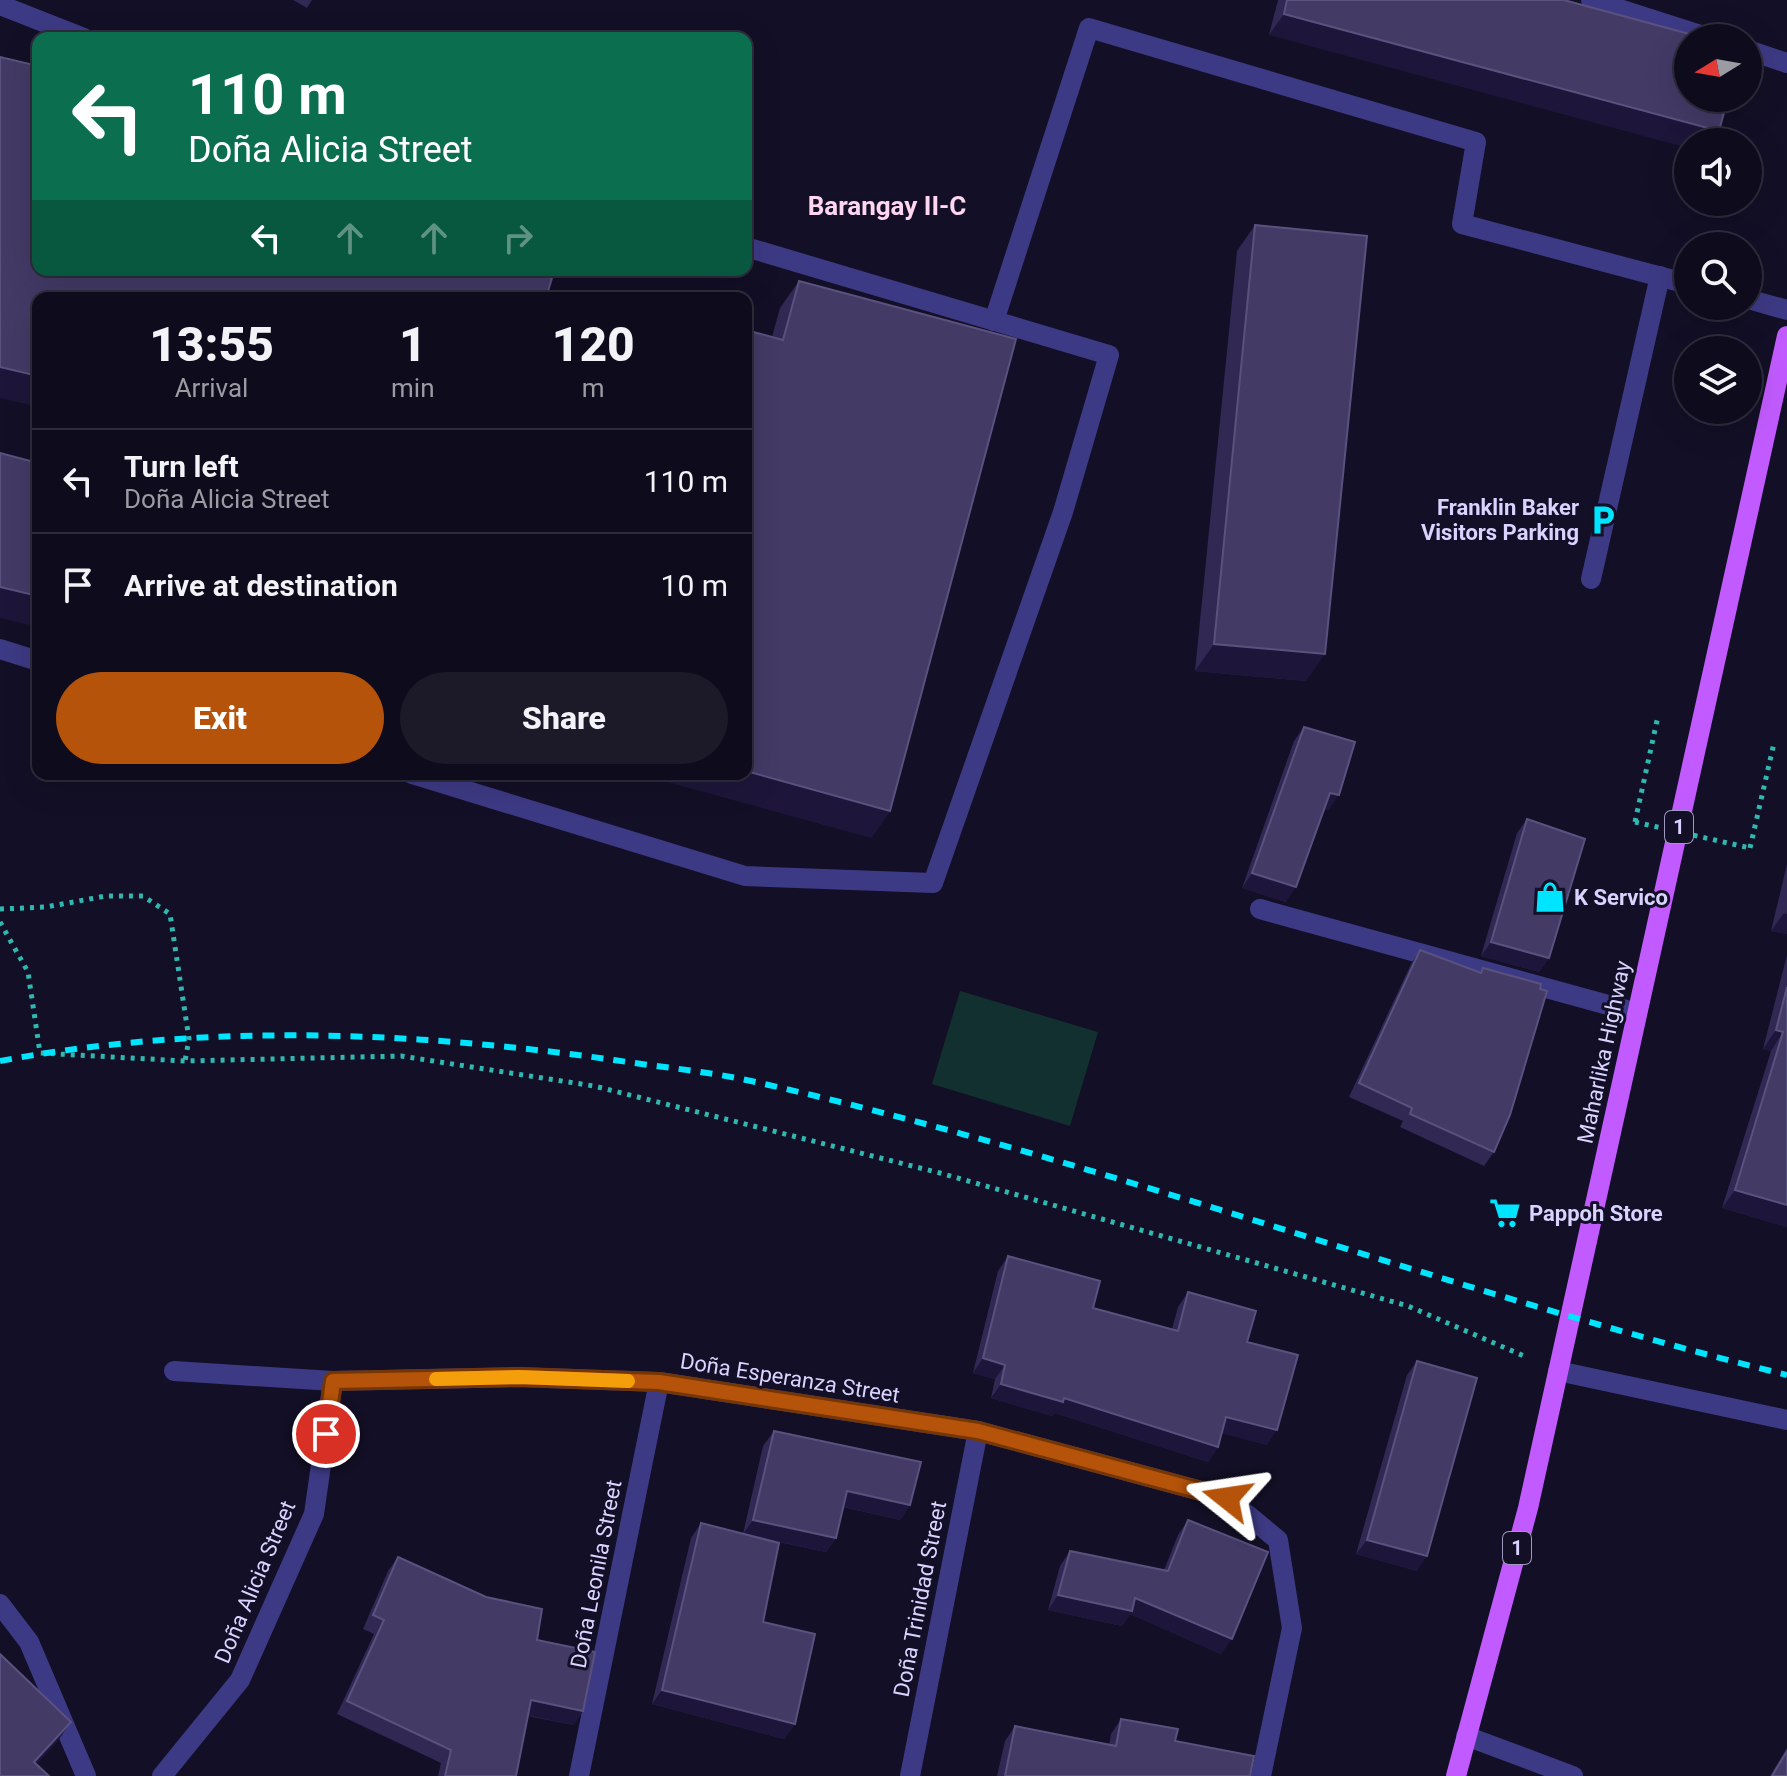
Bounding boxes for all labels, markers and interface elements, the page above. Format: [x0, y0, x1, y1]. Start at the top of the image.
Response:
north arrow [1674, 24, 1762, 112]
map controls [1674, 24, 1762, 424]
text: 110 m [188, 62, 347, 128]
icon: left [56, 64, 160, 168]
button: sound [1674, 128, 1762, 216]
text: Doña Alicia Street [188, 129, 473, 171]
district label: Barangay II-C [808, 191, 966, 221]
icon: left [244, 216, 288, 260]
icon: ahead [328, 216, 372, 260]
icon: ahead [412, 216, 456, 260]
icon: right [496, 216, 540, 260]
button: search [1674, 232, 1762, 320]
text: 13:55 [149, 316, 274, 373]
text: 1 [399, 316, 427, 373]
text: 120 [552, 316, 635, 373]
button: layers [1674, 336, 1762, 424]
text: Arrival [175, 373, 248, 403]
text: min [391, 373, 435, 403]
text: m [582, 373, 605, 403]
text: Turn left [124, 449, 239, 484]
icon: left [56, 459, 100, 503]
text: 110 m [644, 464, 728, 499]
text: Doña Alicia Street [124, 484, 330, 514]
place label: Franklin Baker Visitors Parking [1421, 495, 1579, 545]
parking icon: Franklin Baker Visitors Parking [1586, 503, 1620, 537]
icon: arrive [56, 563, 100, 607]
text: Arrive at destination [124, 568, 398, 603]
text: 10 m [661, 568, 728, 603]
button: Exit [56, 672, 384, 764]
button: Share [400, 672, 728, 764]
road number: 1 [1665, 811, 1693, 843]
shop icon: K Servico [1533, 880, 1567, 914]
place label: K Servico [1574, 885, 1668, 910]
street label: Maharlika Highway [1572, 958, 1636, 1146]
supermarket icon: Pappoh Store [1488, 1196, 1522, 1230]
place label: Pappoh Store [1529, 1201, 1663, 1226]
street label: Doña Esperanza Street [678, 1348, 902, 1408]
pin [292, 1400, 360, 1468]
icon: arrive [304, 1412, 348, 1456]
position arrow [1185, 1456, 1269, 1540]
street label: Doña Leonila Street [566, 1478, 626, 1670]
street label: Doña Alicia Street [210, 1497, 300, 1667]
street label: Doña Trinidad Street [889, 1499, 951, 1699]
road number: 1 [1503, 1532, 1531, 1564]

